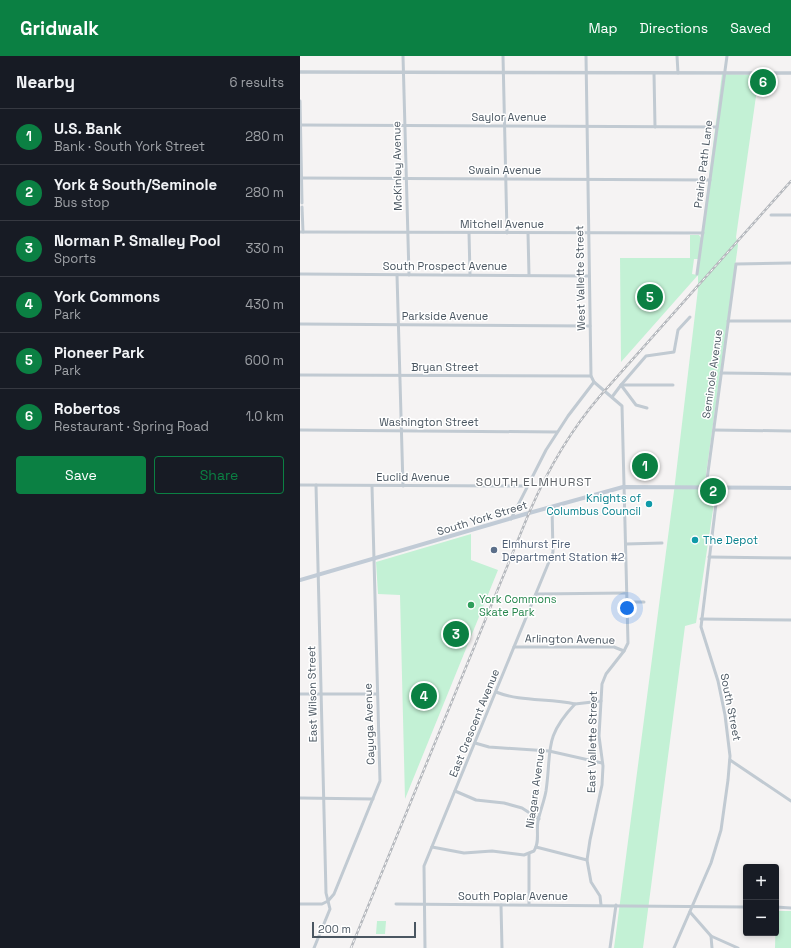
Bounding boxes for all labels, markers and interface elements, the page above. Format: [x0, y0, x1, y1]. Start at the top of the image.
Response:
text: Gridwalk [20, 16, 99, 41]
text: Map [588, 19, 618, 37]
text: Directions [640, 19, 708, 37]
text: Saved [730, 19, 771, 37]
pin: 6 [750, 67, 776, 97]
text: Nearby [16, 71, 75, 93]
text: 6 results [230, 74, 284, 91]
street label: Saylor Avenue [472, 110, 546, 124]
text: U.S. Bank [54, 119, 122, 138]
street label: Prairie Path Lane [691, 119, 715, 209]
street label: McKinley Avenue [389, 121, 405, 211]
text: 1 [26, 128, 32, 145]
text: 280 m [245, 128, 284, 145]
text: Bank · South York Street [54, 138, 205, 155]
street label: Swain Avenue [469, 163, 541, 177]
text: York & South/Seminole [54, 175, 217, 194]
text: 2 [25, 184, 33, 201]
text: 280 m [245, 184, 284, 201]
text: Bus stop [54, 194, 110, 211]
street label: Mitchell Avenue [460, 217, 544, 231]
street label: West Vallette Street [572, 225, 588, 331]
text: Norman P. Smalley Pool [54, 231, 221, 250]
text: 3 [25, 240, 33, 257]
text: 330 m [245, 240, 284, 257]
text: Sports [54, 250, 96, 267]
street label: South Prospect Avenue [383, 259, 507, 273]
pin: 5 [637, 282, 663, 312]
text: York Commons [54, 287, 160, 306]
text: 4 [25, 296, 33, 313]
text: 430 m [245, 296, 284, 313]
text: Park [54, 306, 81, 323]
street label: Parkside Avenue [402, 309, 488, 323]
street label: Seminole Avenue [699, 329, 725, 419]
text: Pioneer Park [54, 343, 145, 362]
text: 5 [25, 352, 33, 369]
text: 600 m [245, 352, 284, 369]
street label: Bryan Street [411, 360, 479, 374]
text: Park [54, 362, 81, 379]
text: Robertos [54, 399, 120, 418]
text: 6 [25, 408, 33, 425]
text: 1.0 km [246, 408, 284, 425]
street label: Washington Street [379, 415, 479, 429]
text: Restaurant · Spring Road [54, 418, 209, 435]
pin: 1 [632, 451, 658, 481]
button: Save [16, 456, 146, 494]
button: Share [154, 456, 284, 494]
street label: Euclid Avenue [376, 470, 450, 484]
district label: SOUTH ELMHURST [476, 474, 592, 490]
pin: 2 [700, 476, 726, 506]
place label: Knights of Columbus Council [547, 491, 641, 518]
street label: South York Street [435, 498, 529, 538]
marker: Knights of Columbus Council [644, 499, 654, 509]
place label: The Depot [703, 533, 758, 547]
marker: The Depot [690, 535, 700, 545]
place label: Elmhurst Fire Department Station #2 [502, 537, 625, 564]
marker: Elmhurst Fire Department Station #2 [489, 545, 499, 555]
place label: York Commons Skate Park [479, 592, 557, 619]
your location [617, 598, 637, 618]
marker: York Commons Skate Park [466, 600, 476, 610]
pin: 3 [443, 619, 469, 649]
street label: Arlington Avenue [525, 631, 615, 647]
street label: East Wilson Street [304, 646, 320, 742]
street label: East Crescent Avenue [446, 667, 502, 779]
street label: South Street [718, 672, 744, 742]
pin: 4 [411, 681, 437, 711]
street label: Cayuga Avenue [361, 683, 377, 765]
street label: East Vallette Street [584, 691, 600, 793]
street label: Niagara Avenue [522, 747, 548, 829]
map controls [743, 864, 779, 936]
button: + [743, 864, 779, 900]
street label: South Poplar Avenue [458, 889, 568, 903]
button: − [743, 900, 779, 936]
scale bar [312, 920, 416, 939]
text: 200 m [318, 922, 351, 936]

